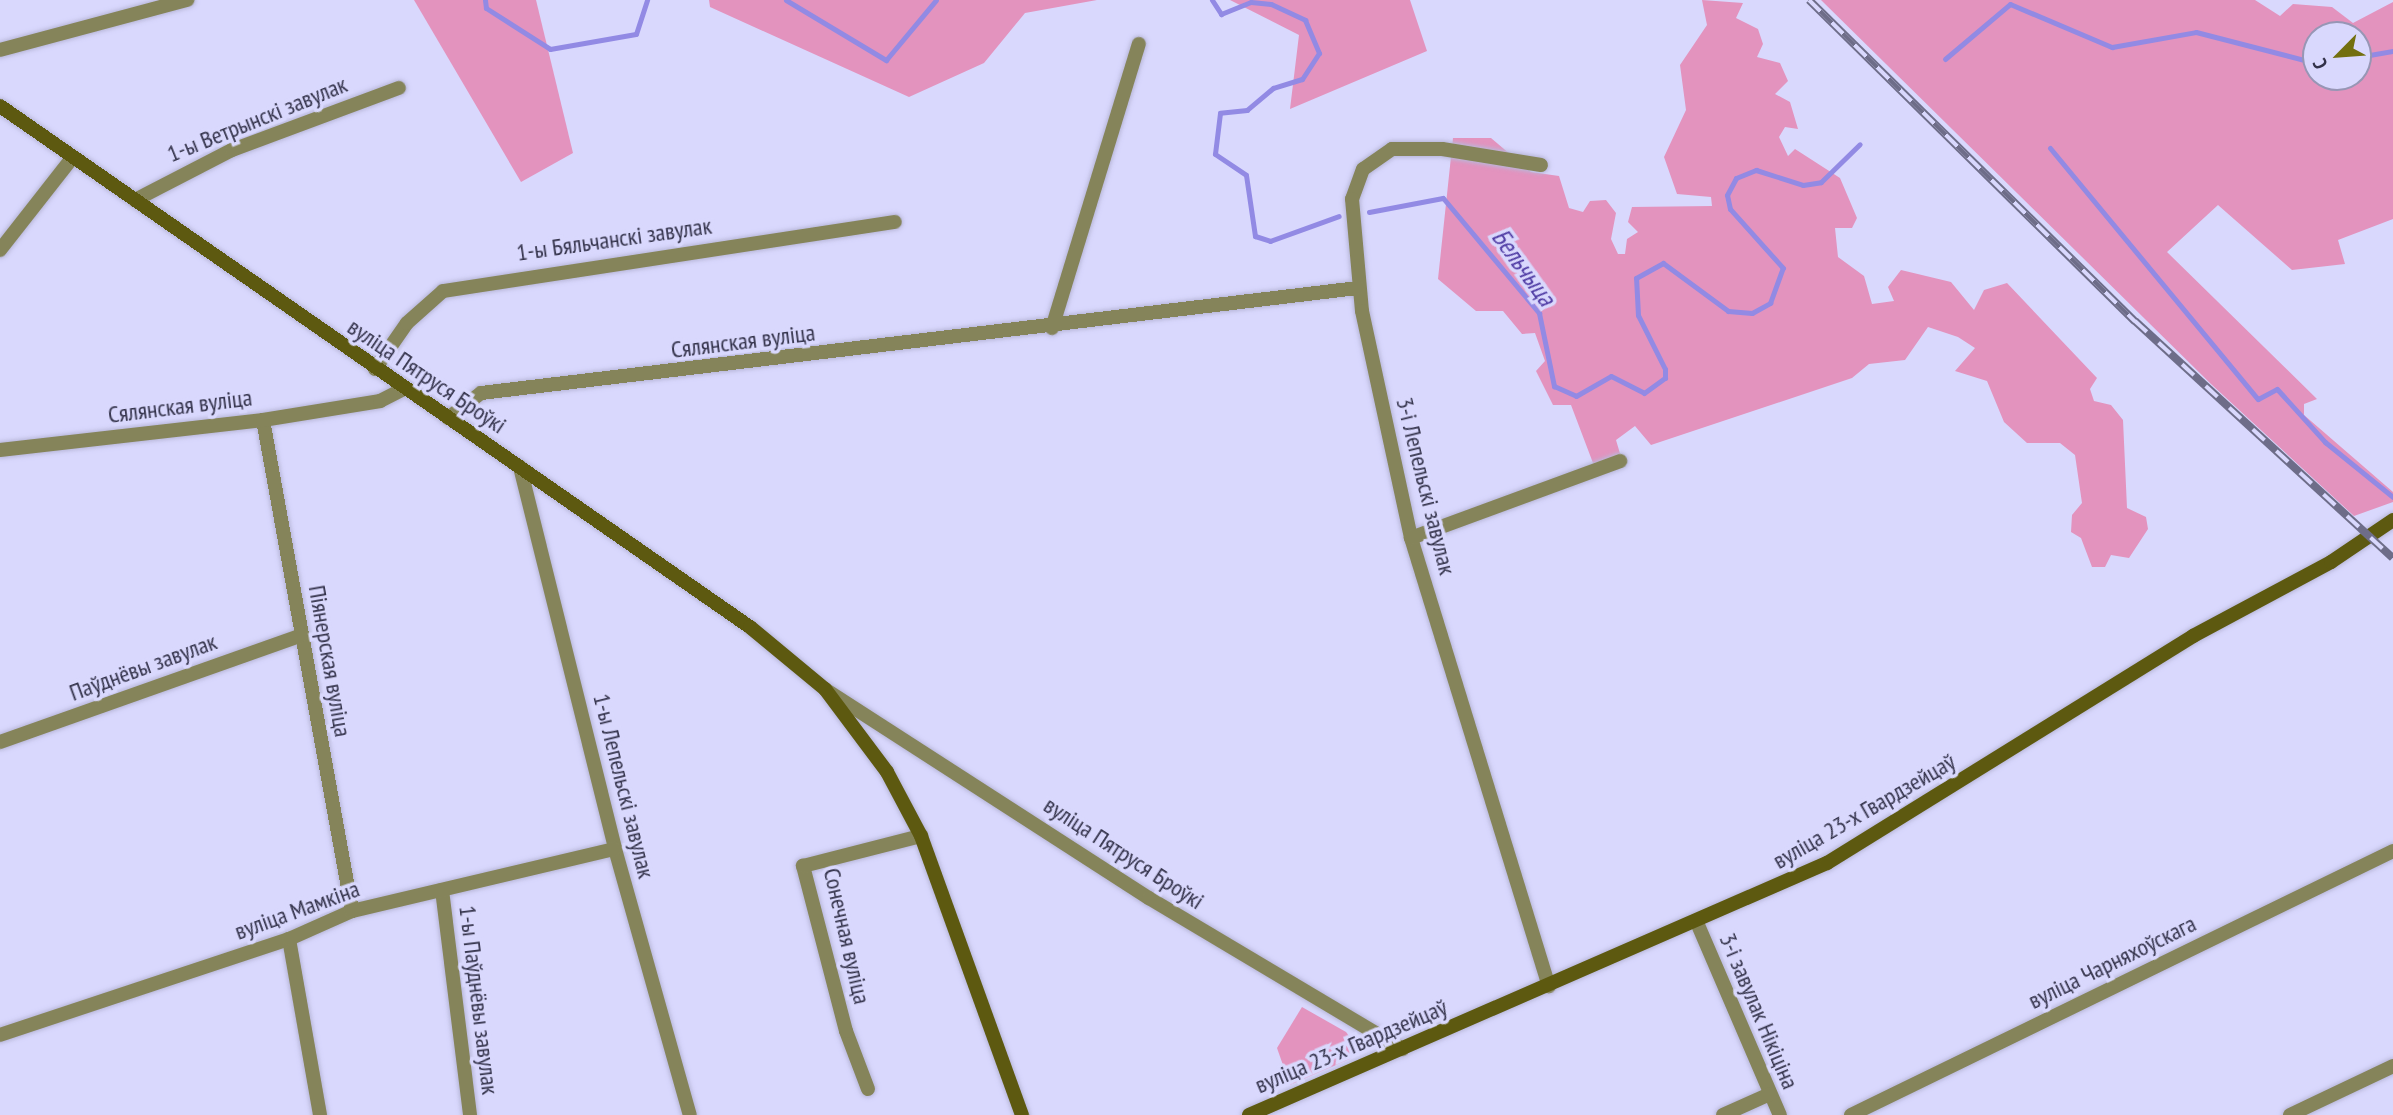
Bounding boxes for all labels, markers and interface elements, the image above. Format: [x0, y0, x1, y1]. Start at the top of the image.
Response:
north arrow [2302, 21, 2372, 91]
text: С [2307, 55, 2332, 73]
street label: 1-ы Ветрынскі завулак [163, 70, 351, 168]
street label: 1-ы Бяльчанскі завулак [515, 211, 713, 267]
water label: Бельчыца [1486, 222, 1562, 312]
street label: вуліца Пятруся Броўкі [342, 312, 512, 440]
street label: Сялянская вуліца [669, 318, 817, 364]
street label: Сялянская вуліца [106, 383, 254, 429]
street label: 3-і Лепельскі завулак [1390, 394, 1462, 578]
street label: Піянерская вуліца [303, 583, 357, 739]
street label: Паўднёвы завулак [65, 627, 221, 707]
street label: 1-ы Лепельскі завулак [587, 691, 661, 881]
street label: вуліца 23-х Гвардзейцаў [1767, 747, 1961, 875]
street label: вуліца Пятруся Броўкі [1039, 791, 1209, 915]
street label: Сонечная вуліца [817, 865, 877, 1007]
street label: вуліца Мамкіна [231, 874, 363, 946]
street label: 1-ы Паўднёвы завулак [453, 904, 505, 1096]
street label: вуліца Чарняхоўскага [2024, 909, 2200, 1015]
street label: 3-і завулак Нікіціна [1713, 929, 1805, 1093]
street label: вуліца 23-х Гвардзейцаў [1250, 992, 1452, 1100]

